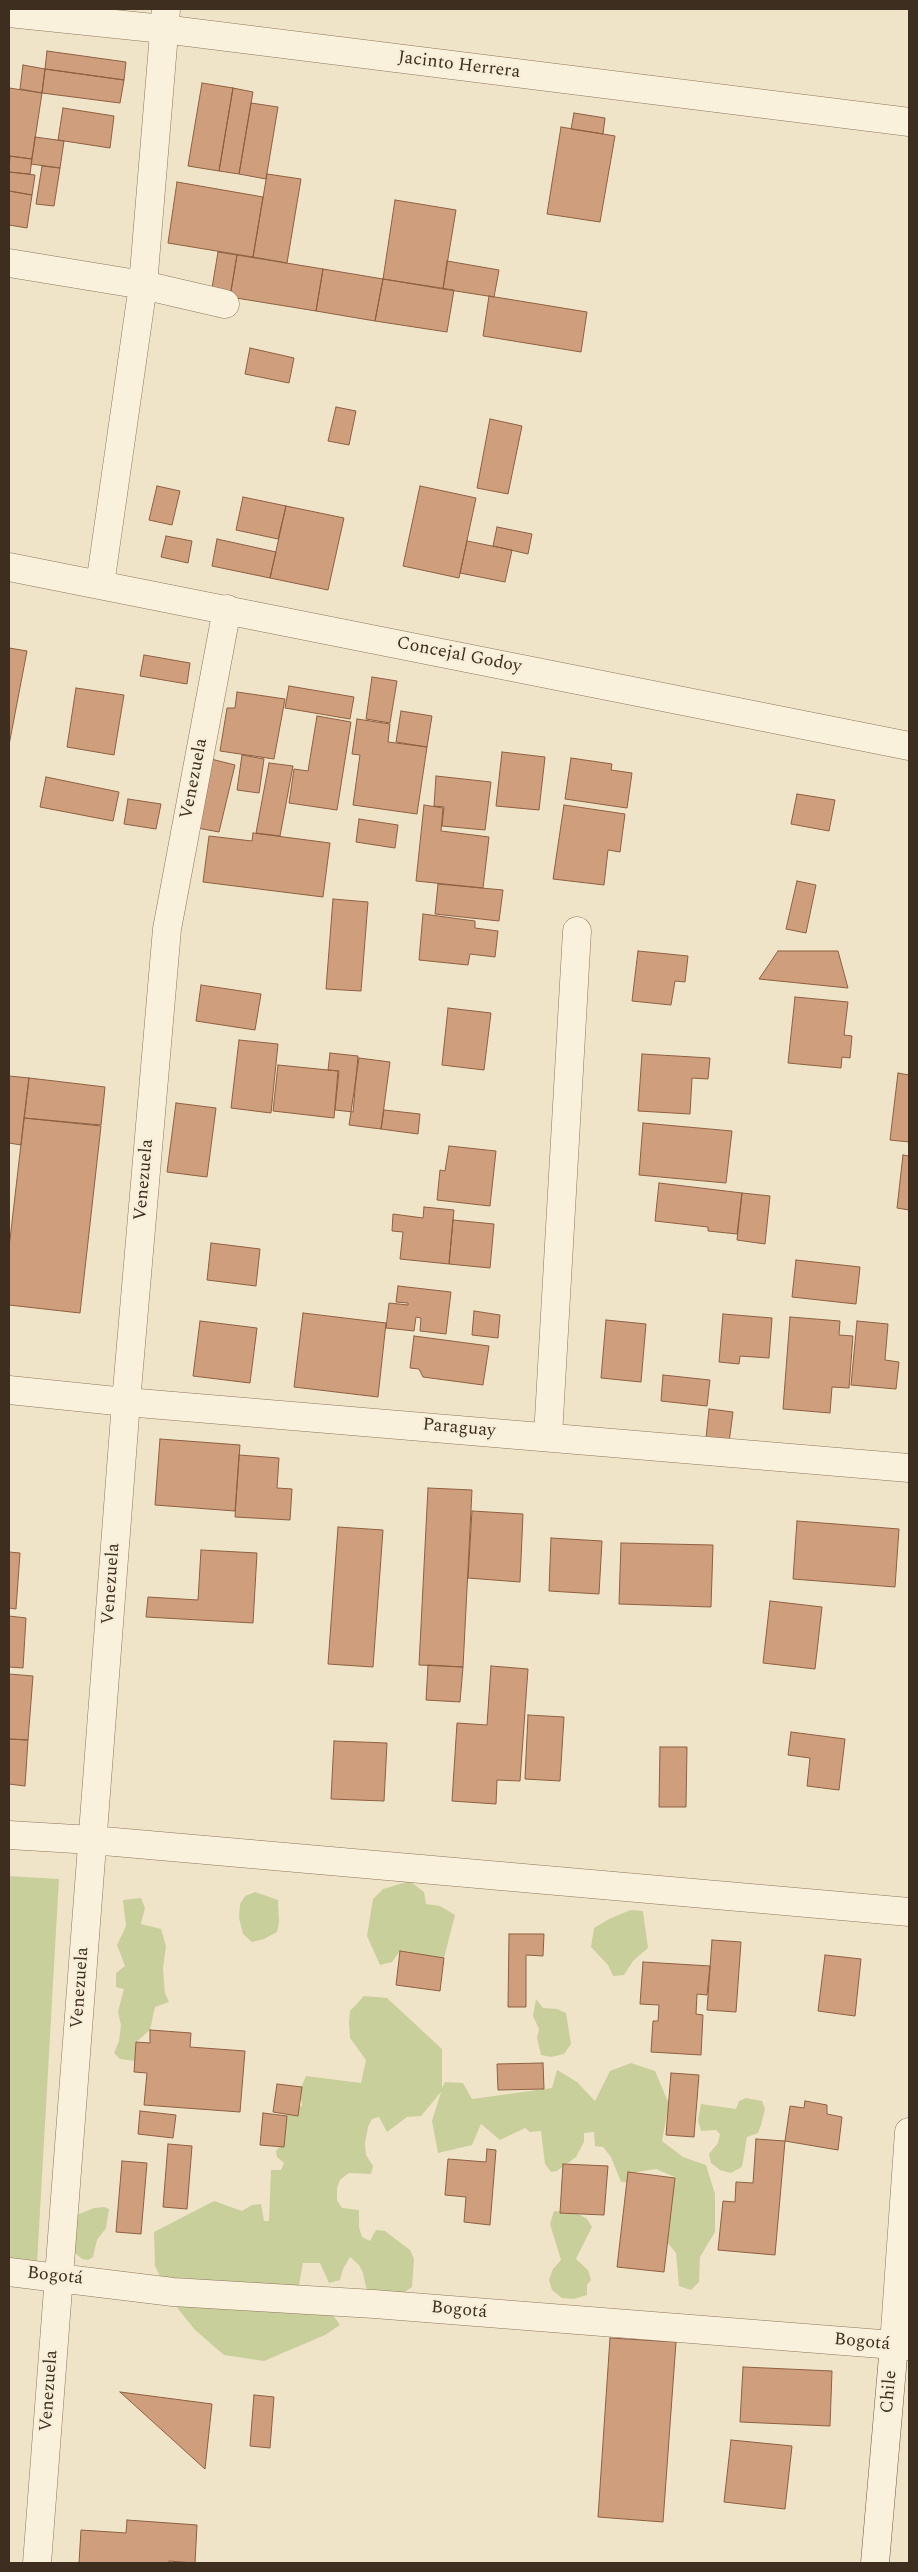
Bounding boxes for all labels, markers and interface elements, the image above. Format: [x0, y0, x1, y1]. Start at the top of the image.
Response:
street label: Jacinto Herrera [397, 48, 521, 84]
street label: Concejal Godoy [395, 633, 523, 679]
street label: Venezuela [177, 737, 213, 821]
street label: Venezuela [131, 1138, 159, 1222]
street label: Paraguay [422, 1415, 496, 1443]
street label: Venezuela [98, 1542, 126, 1626]
street label: Venezuela [67, 1946, 95, 2030]
street label: Bogotá [26, 2263, 84, 2291]
street label: Bogotá [430, 2298, 488, 2324]
street label: Bogotá [833, 2330, 891, 2356]
street label: Venezuela [36, 2349, 64, 2433]
street label: Chile [877, 2370, 903, 2414]

